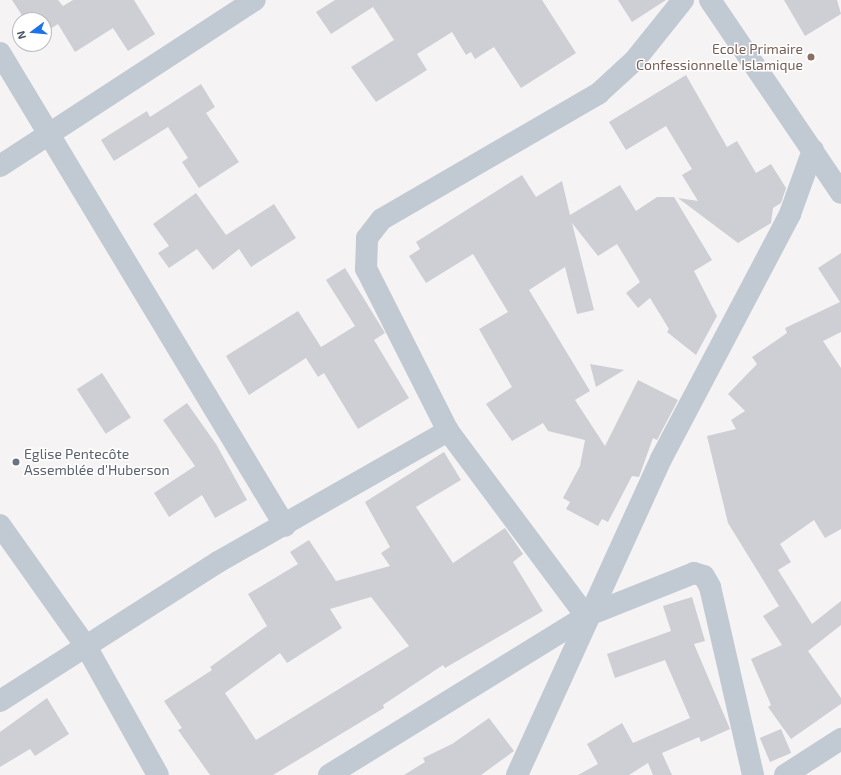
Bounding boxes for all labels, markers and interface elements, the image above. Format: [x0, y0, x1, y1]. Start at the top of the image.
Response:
north arrow [12, 12, 52, 52]
text: N [14, 30, 28, 41]
place label: Ecole Primaire Confessionnelle Islamique [636, 41, 803, 74]
marker: Ecole Primaire Confessionnelle Islamique [806, 52, 816, 62]
place label: Eglise Pentecôte Assemblée d'Huberson [24, 446, 170, 478]
marker: Eglise Pentecôte Assemblée d'Huberson [11, 457, 21, 467]

